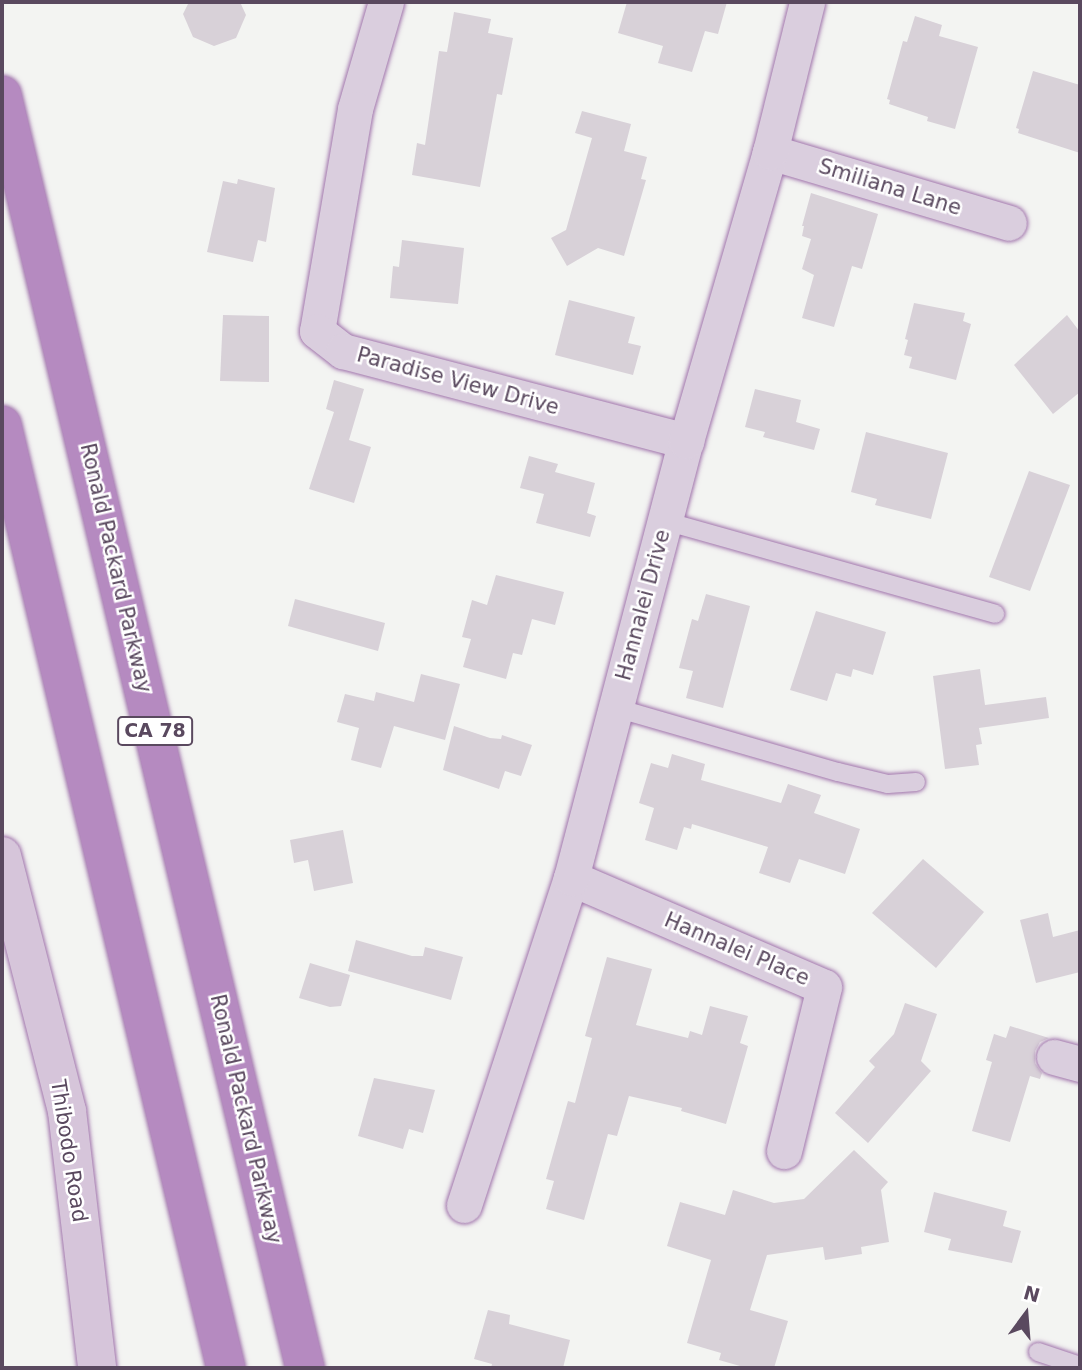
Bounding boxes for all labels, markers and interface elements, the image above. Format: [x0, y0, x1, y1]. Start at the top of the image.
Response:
street label: Smiliana Lane [816, 153, 964, 221]
street label: Paradise View Drive [354, 342, 562, 420]
street label: Ronald Packard Parkway [75, 441, 157, 695]
street label: Hannalei Drive [611, 527, 675, 683]
road number: CA 78 [116, 716, 194, 746]
street label: Hannalei Place [661, 907, 813, 991]
street label: Ronald Packard Parkway [205, 992, 287, 1246]
street label: Thibodo Road [45, 1078, 93, 1224]
north arrow [991, 1279, 1061, 1349]
text: N [1021, 1281, 1042, 1307]

